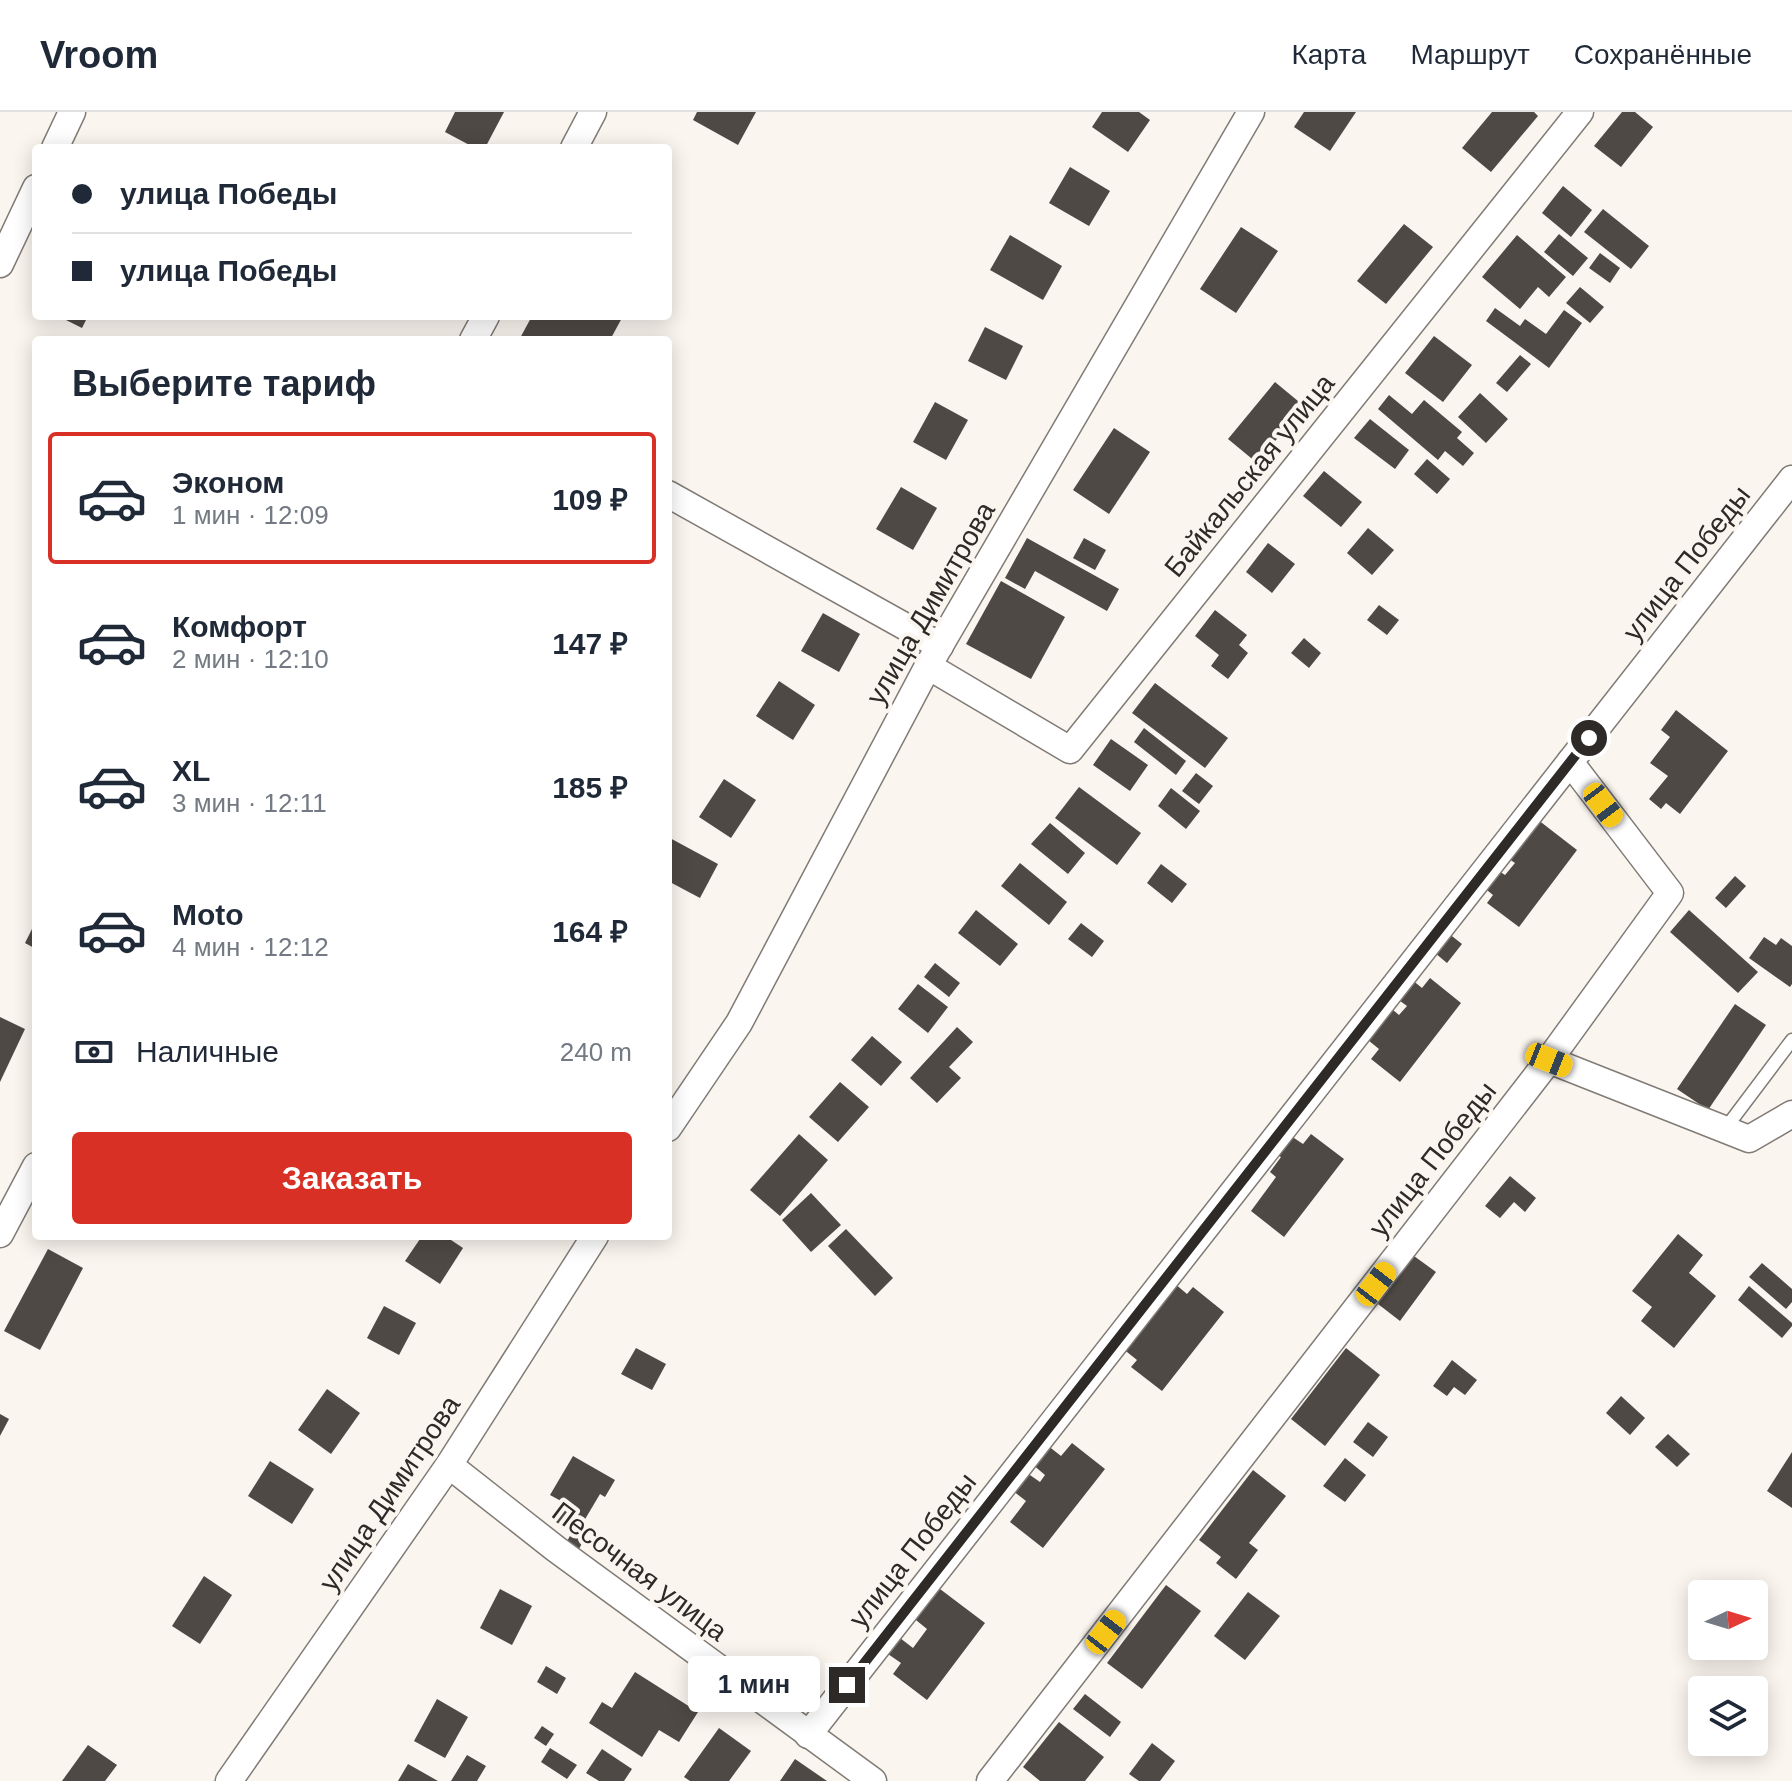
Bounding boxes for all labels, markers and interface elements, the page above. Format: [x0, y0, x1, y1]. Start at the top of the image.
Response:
text: Vroom [40, 34, 158, 76]
text: Карта [1291, 39, 1366, 70]
text: Маршрут [1410, 39, 1530, 70]
text: Сохранённые [1574, 39, 1752, 70]
text: улица Победы [120, 177, 337, 210]
text: улица Победы [120, 254, 337, 287]
text: Выберите тариф [72, 363, 376, 404]
street label: Байкальская улица [1158, 368, 1341, 583]
icon: car [76, 462, 148, 534]
text: Эконом [172, 466, 285, 499]
street label: улица Победы [1616, 480, 1756, 647]
text: 109 ₽ [552, 483, 628, 516]
street label: улица Димитрова [860, 496, 1001, 710]
text: 1 мин · 12:09 [172, 500, 329, 530]
icon: car [76, 606, 148, 678]
text: Комфорт [172, 610, 307, 643]
text: 147 ₽ [552, 627, 628, 660]
text: 2 мин · 12:10 [172, 644, 329, 674]
route start [1571, 720, 1607, 756]
icon: car [76, 750, 148, 822]
text: XL [172, 754, 210, 787]
text: 185 ₽ [552, 771, 628, 804]
car [1579, 779, 1627, 831]
text: 3 мин · 12:11 [172, 788, 327, 818]
icon: car [76, 894, 148, 966]
text: Moto [172, 898, 244, 931]
text: 164 ₽ [552, 915, 628, 948]
text: 4 мин · 12:12 [172, 932, 329, 962]
icon: cash [72, 1030, 116, 1074]
text: Наличные [136, 1035, 279, 1068]
text: 240 m [560, 1037, 632, 1067]
car [1522, 1040, 1576, 1080]
street label: улица Победы [1362, 1076, 1502, 1243]
button: Заказать [72, 1132, 632, 1224]
car [1352, 1258, 1400, 1310]
street label: улица Димитрова [313, 1390, 466, 1597]
street label: улица Победы [842, 1467, 982, 1634]
street label: Песочная улица [546, 1496, 733, 1647]
north arrow [1688, 1580, 1768, 1660]
map controls [1688, 1580, 1768, 1756]
car [1082, 1606, 1130, 1658]
callout: 1 мин [687, 1657, 819, 1713]
route end [829, 1667, 865, 1703]
text: 1 мин [718, 1669, 790, 1699]
button: layers [1688, 1676, 1768, 1756]

